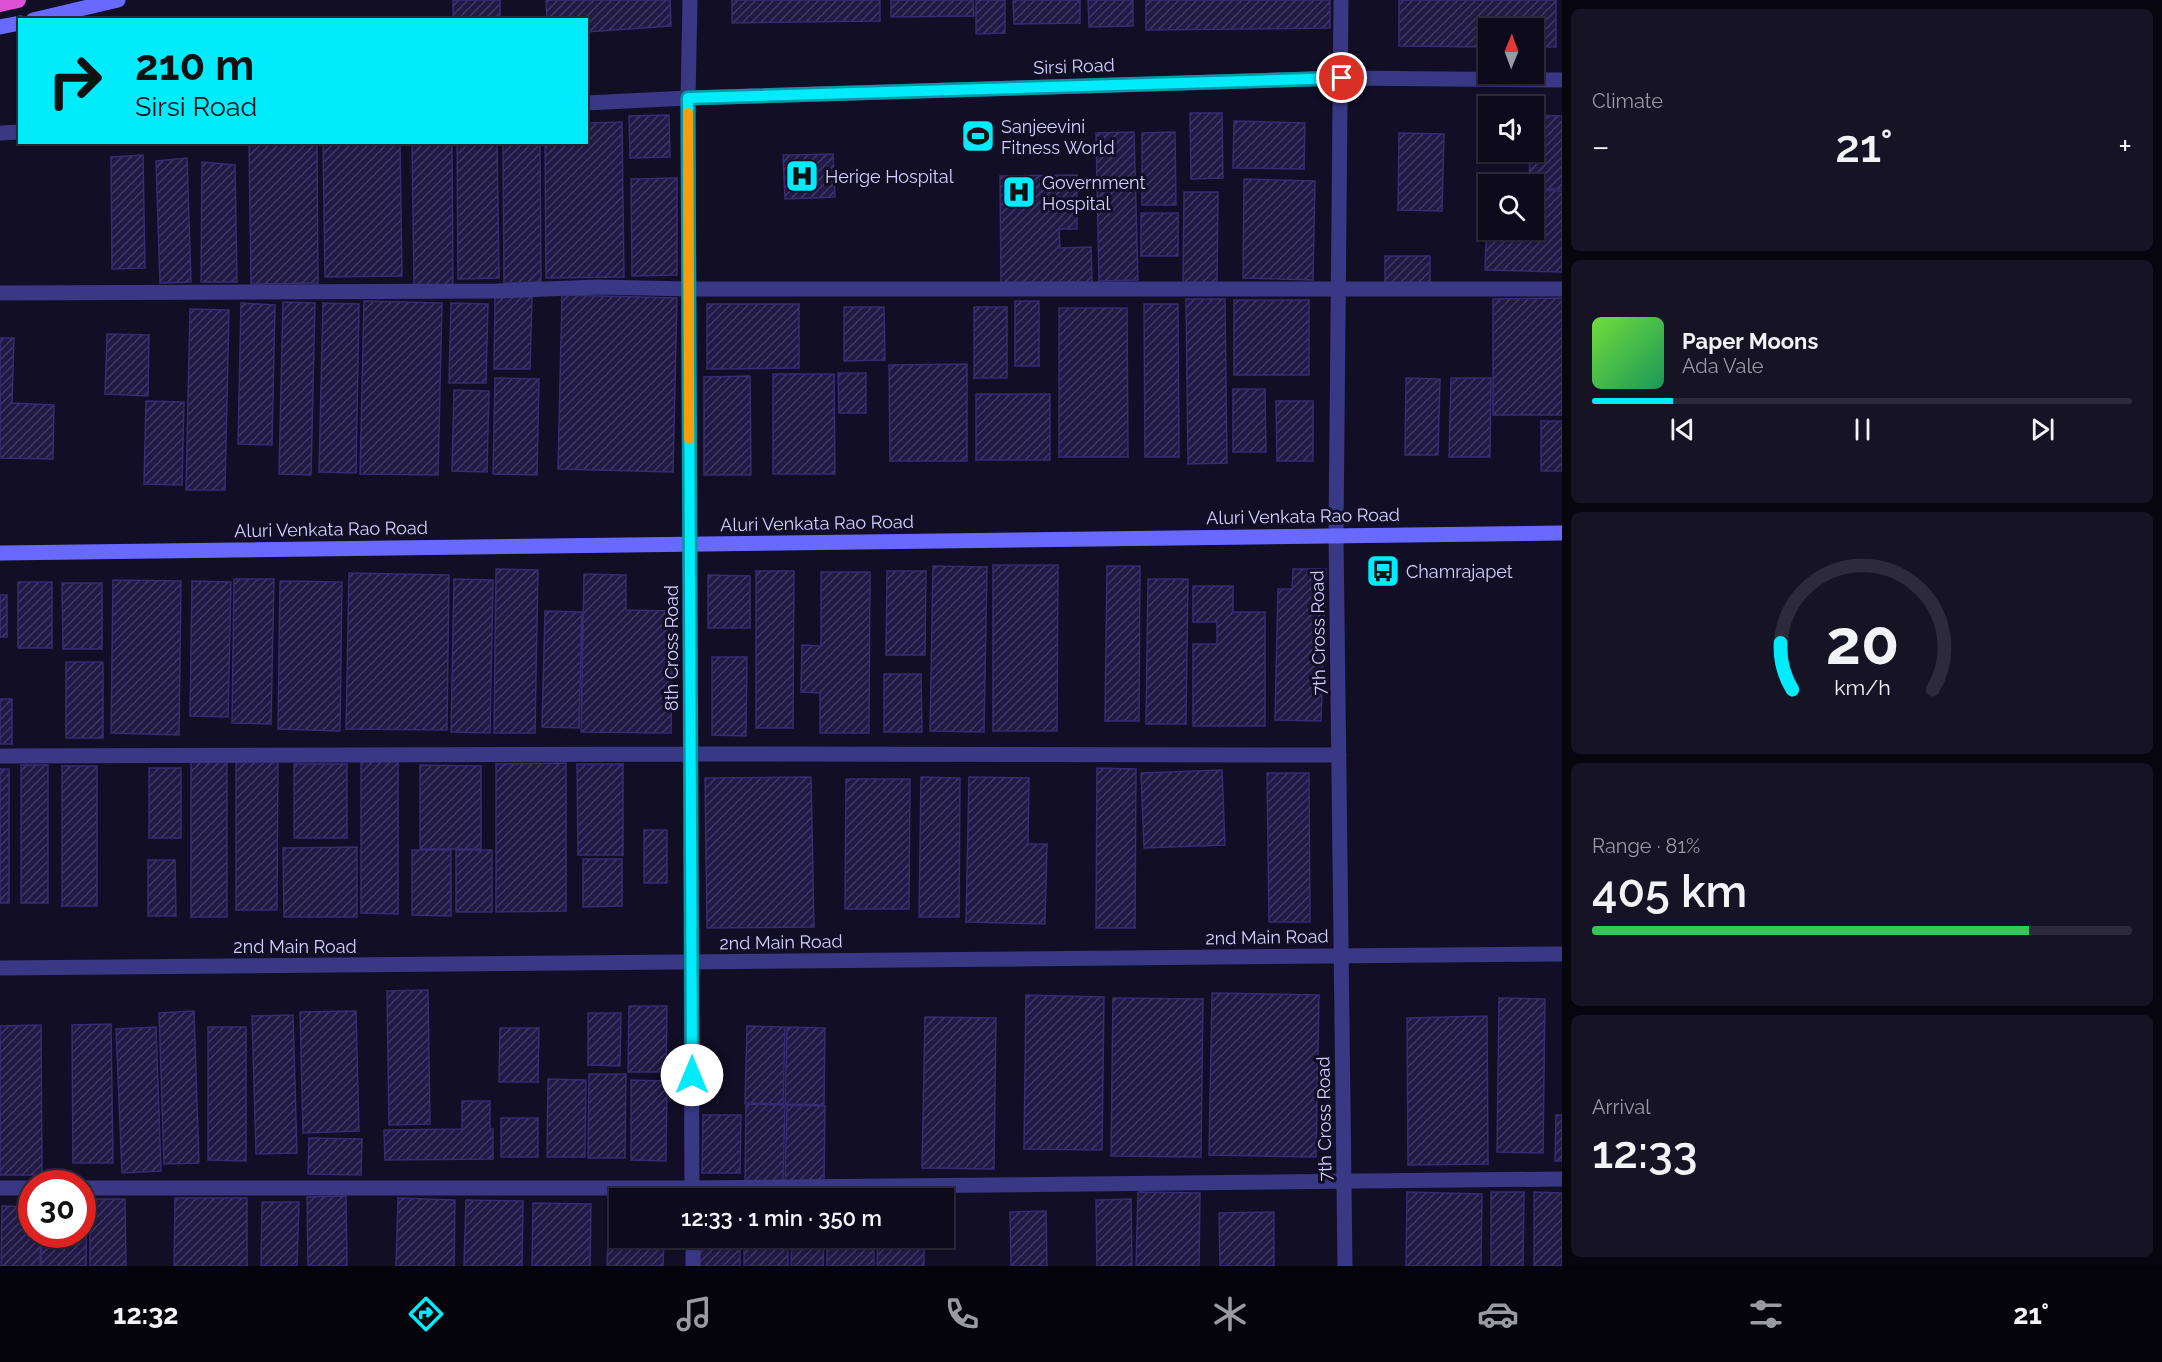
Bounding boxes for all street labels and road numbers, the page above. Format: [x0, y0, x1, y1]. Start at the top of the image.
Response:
street label: Sirsi Road [1033, 54, 1115, 78]
street label: Aluri Venkata Rao Road [1206, 504, 1400, 528]
street label: Aluri Venkata Rao Road [720, 511, 914, 535]
street label: Aluri Venkata Rao Road [234, 517, 428, 541]
street label: 7th Cross Road [1306, 570, 1330, 696]
street label: 8th Cross Road [661, 585, 682, 711]
street label: 2nd Main Road [1205, 925, 1329, 949]
street label: 2nd Main Road [719, 930, 843, 954]
street label: 2nd Main Road [233, 936, 357, 957]
street label: 7th Cross Road [1312, 1056, 1336, 1182]

